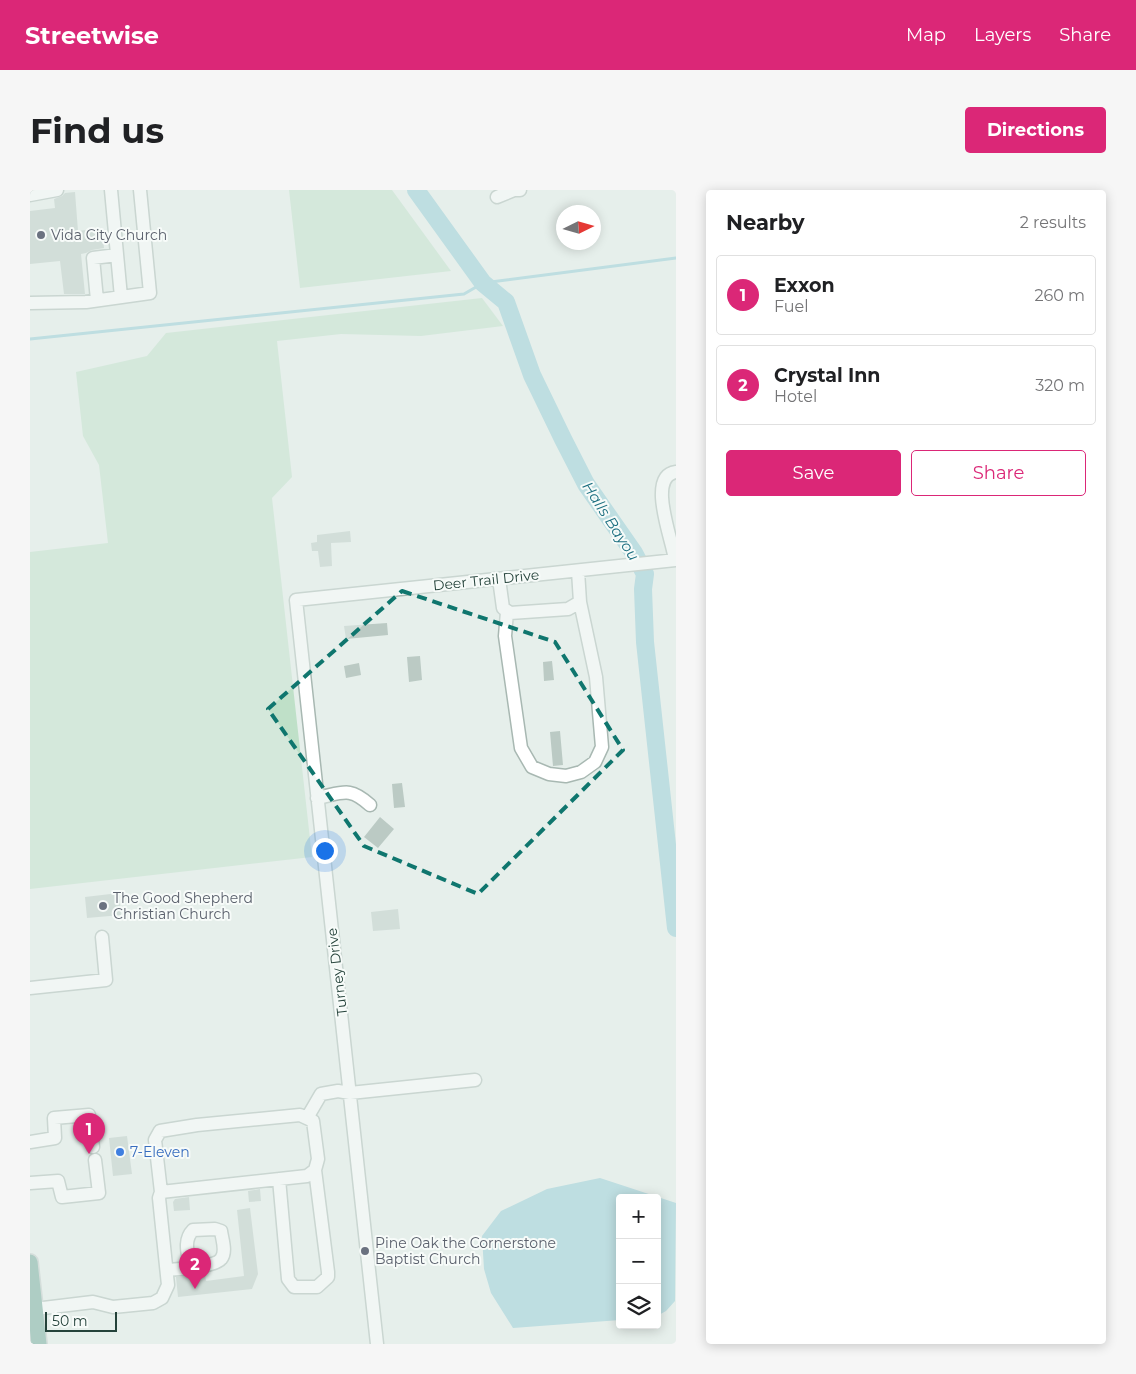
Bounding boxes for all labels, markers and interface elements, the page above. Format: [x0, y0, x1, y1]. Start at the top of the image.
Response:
text: Streetwise [25, 21, 159, 50]
text: Map [906, 24, 946, 46]
text: Layers [974, 24, 1031, 46]
text: Share [1059, 24, 1111, 46]
button: Directions [965, 107, 1106, 153]
text: Find us [30, 109, 164, 152]
north arrow [556, 205, 601, 250]
text: Nearby [726, 210, 805, 235]
text: 2 results [1020, 213, 1086, 232]
place label: Vida City Church [51, 226, 167, 244]
marker: Vida City Church [35, 229, 47, 241]
text: Exxon [774, 274, 835, 297]
text: 1 [740, 286, 746, 305]
text: 260 m [1034, 286, 1085, 305]
text: Fuel [774, 297, 809, 316]
text: Crystal Inn [774, 364, 880, 387]
text: 2 [738, 376, 748, 395]
text: 320 m [1035, 376, 1085, 395]
text: Hotel [774, 387, 817, 406]
button: Save [726, 450, 901, 496]
button: Share [911, 450, 1086, 496]
water label: Halls Bayou [578, 478, 644, 564]
street label: Deer Trail Drive [432, 565, 540, 595]
your location [312, 838, 338, 864]
place label: The Good Shepherd Christian Church [113, 889, 253, 923]
marker: The Good Shepherd Christian Church [97, 900, 109, 912]
street label: Turney Drive [323, 927, 351, 1017]
pin: 1 [73, 1113, 105, 1154]
place label: 7-Eleven [130, 1143, 190, 1161]
marker: 7-Eleven [114, 1146, 126, 1158]
map controls [616, 1194, 661, 1329]
button: + [616, 1194, 661, 1239]
place label: Pine Oak the Cornerstone Baptist Church [375, 1234, 556, 1268]
button: − [616, 1239, 661, 1284]
marker: Pine Oak the Cornerstone Baptist Church [359, 1245, 371, 1257]
pin: 2 [179, 1248, 211, 1289]
button: layers [616, 1284, 661, 1329]
scale bar [45, 1309, 118, 1332]
text: 50 m [52, 1312, 88, 1330]

